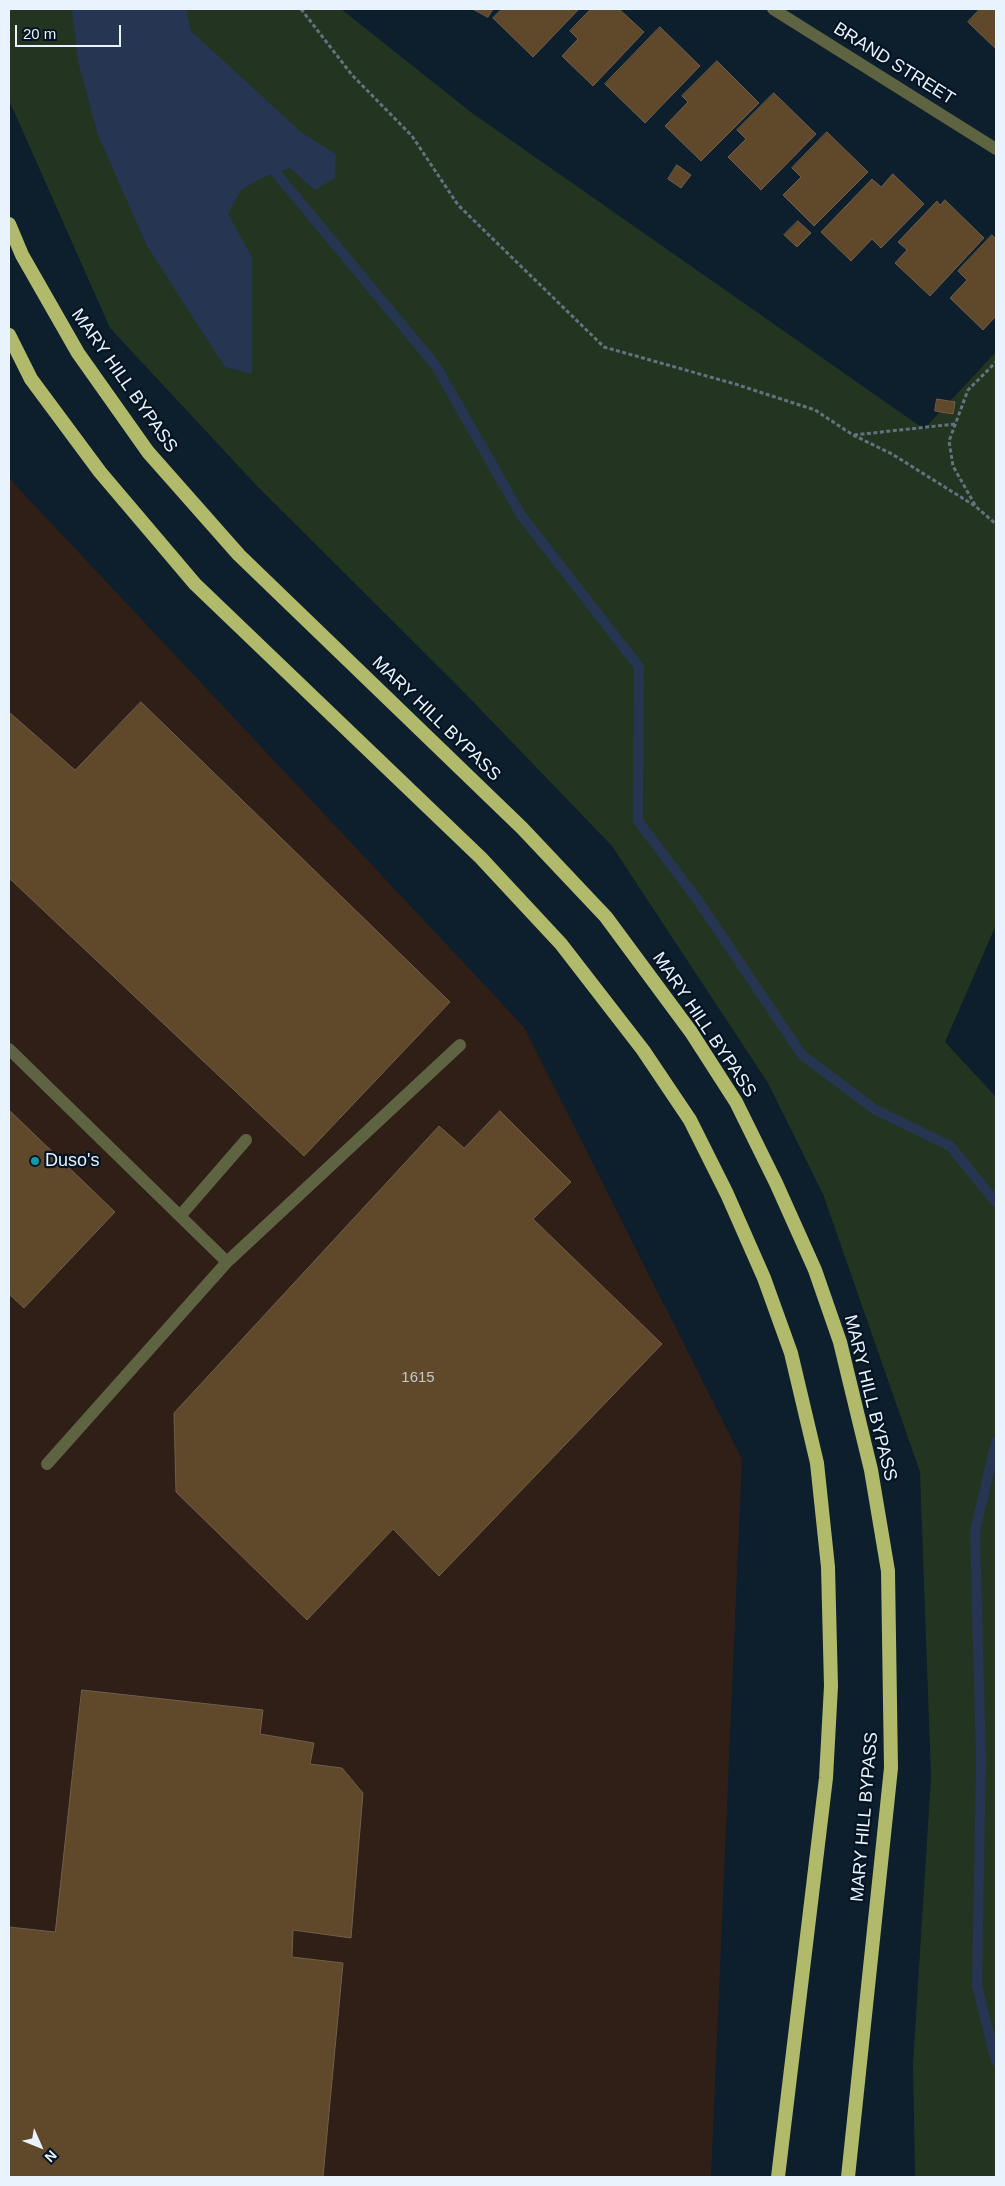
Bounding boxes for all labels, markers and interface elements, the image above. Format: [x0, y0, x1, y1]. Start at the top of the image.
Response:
scale bar [18, 15, 124, 47]
street label: BRAND STREET [829, 18, 959, 110]
text: 20 m [23, 25, 56, 42]
street label: MARY HILL BYPASS [66, 305, 182, 457]
street label: MARY HILL BYPASS [367, 652, 505, 786]
street label: MARY HILL BYPASS [647, 948, 761, 1102]
place label: Duso's [45, 1150, 99, 1172]
marker: Duso's [29, 1155, 41, 1167]
street label: MARY HILL BYPASS [839, 1313, 901, 1483]
house number: 1615 [401, 1369, 435, 1387]
street label: MARY HILL BYPASS [847, 1731, 883, 1903]
north arrow [15, 2121, 65, 2171]
text: N [42, 2147, 60, 2166]

